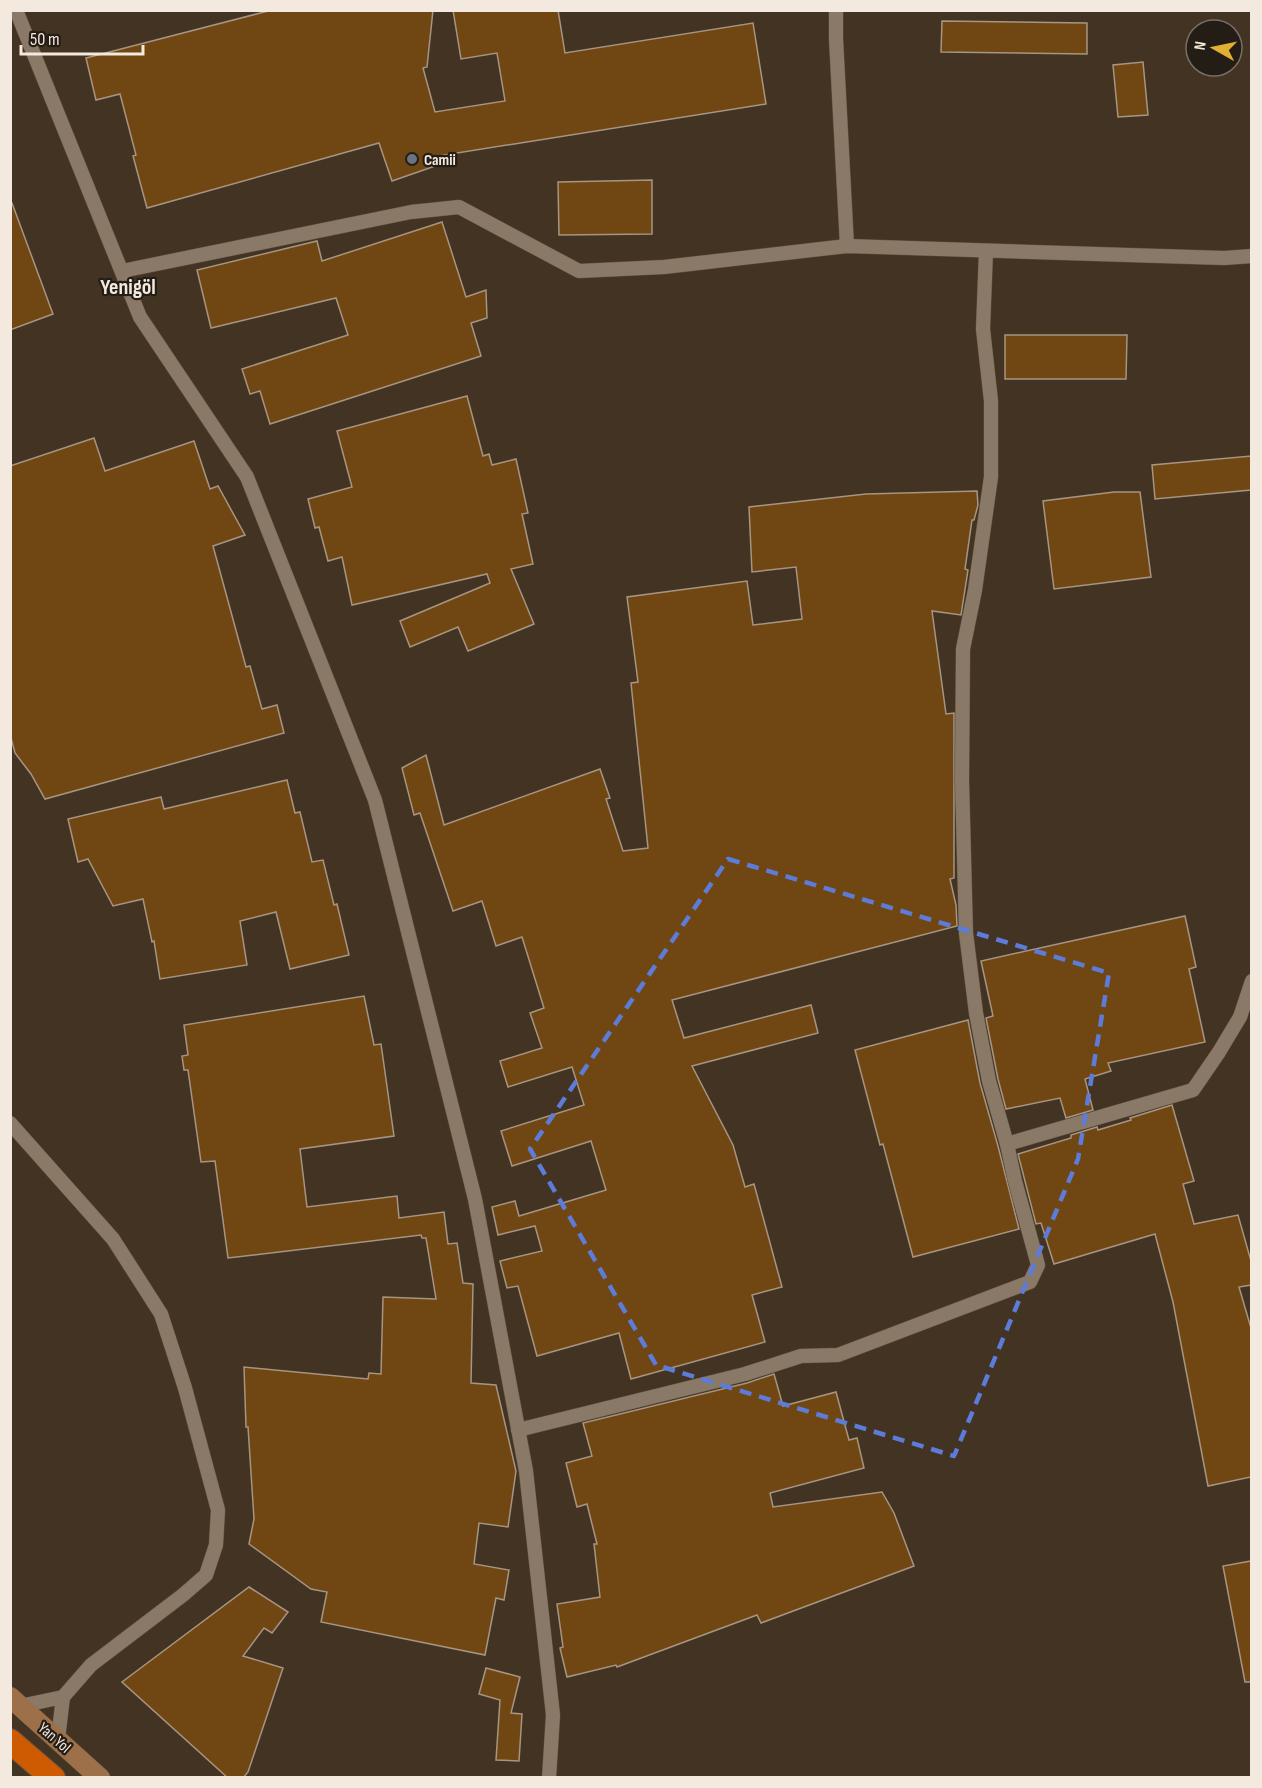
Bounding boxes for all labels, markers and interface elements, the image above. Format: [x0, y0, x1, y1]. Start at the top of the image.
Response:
scale bar [21, 18, 142, 56]
north arrow [1184, 18, 1244, 78]
text: 50 m [30, 29, 60, 50]
text: N [1191, 40, 1211, 52]
place label: Camii [424, 151, 456, 170]
marker: Camii [405, 152, 419, 166]
district label: Yenigöl [100, 274, 156, 301]
street label: Yan Yol [34, 1719, 74, 1757]

